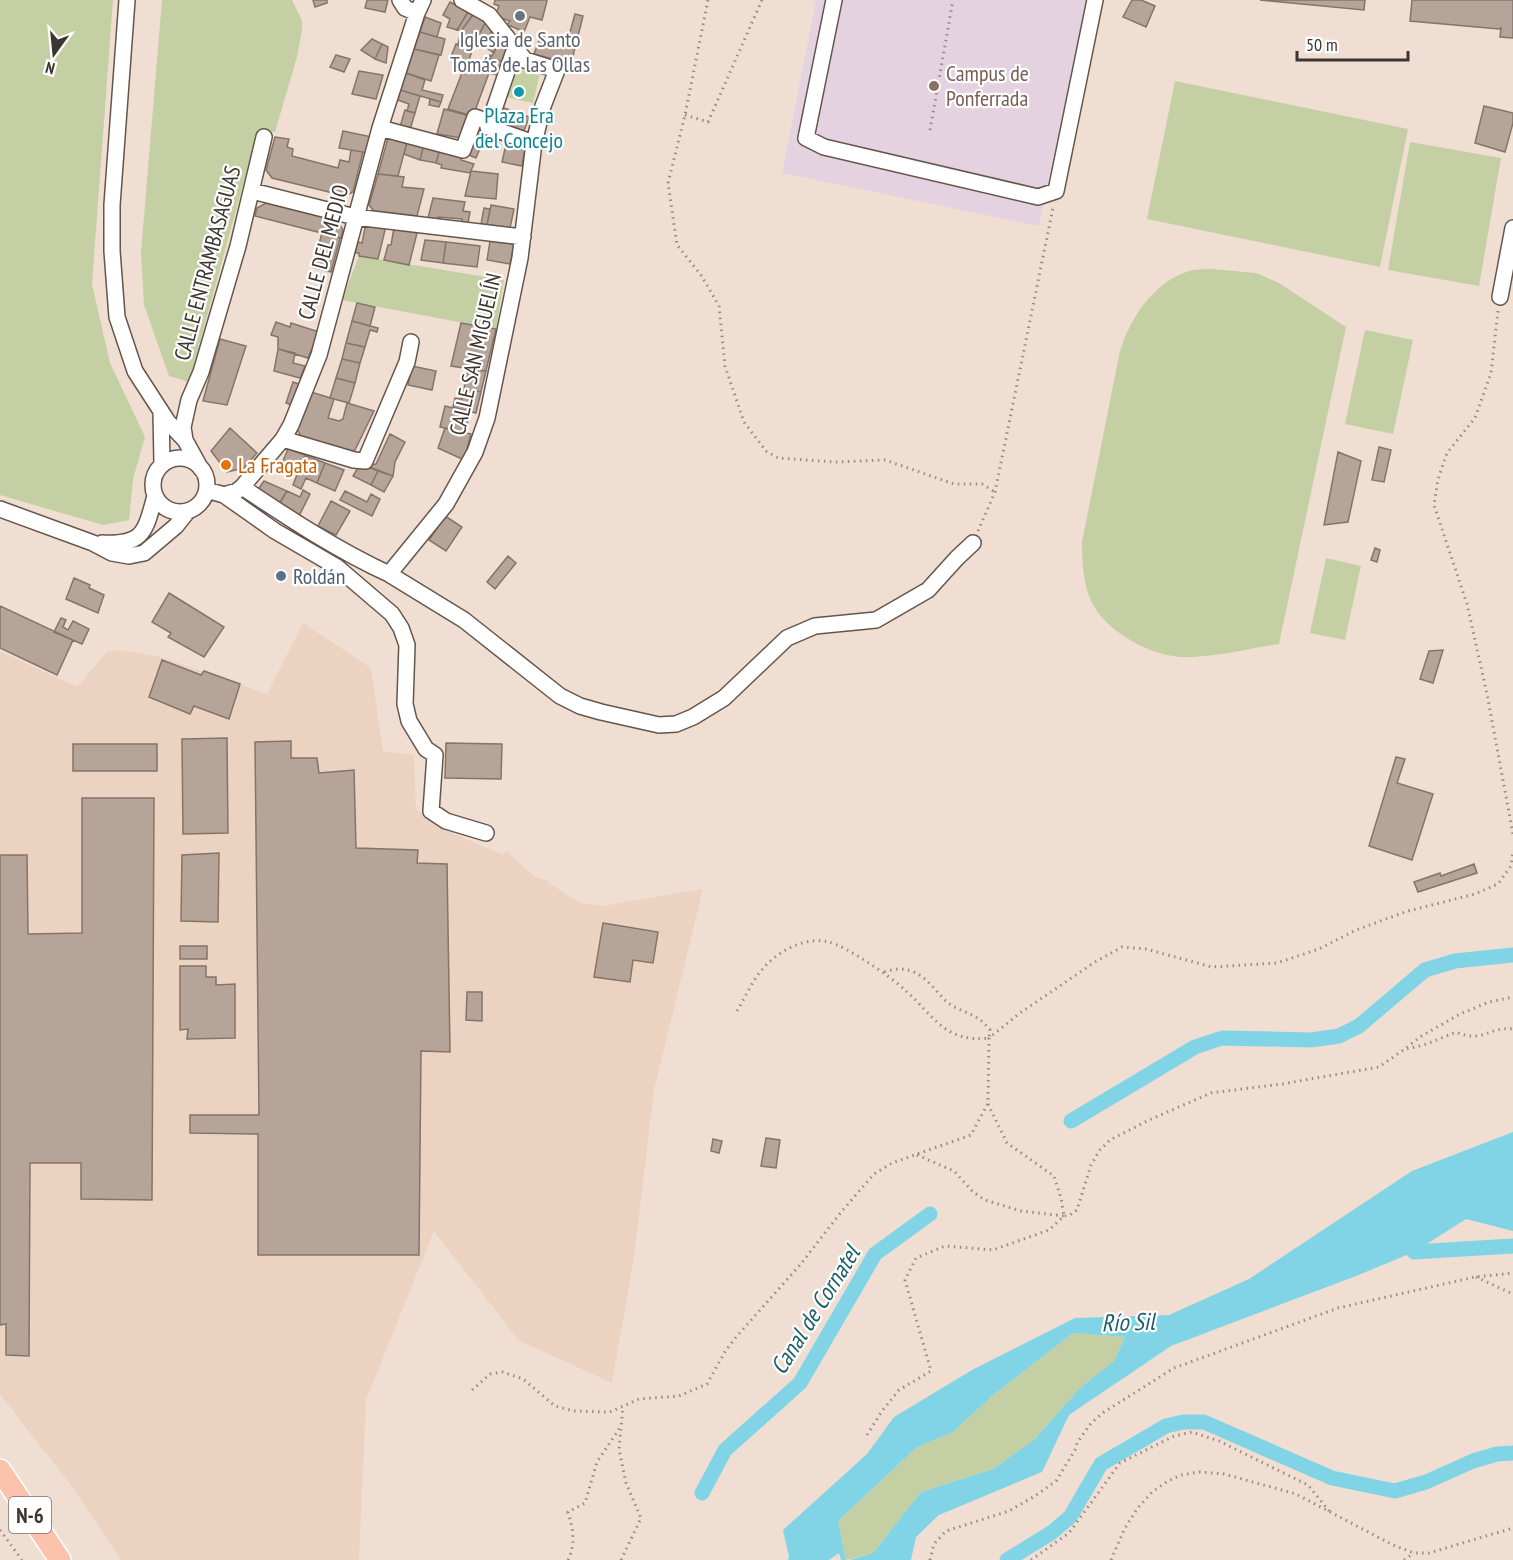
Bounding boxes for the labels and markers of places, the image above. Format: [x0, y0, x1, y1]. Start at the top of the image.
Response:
marker: Iglesia de Santo Tomás de las Ollas [513, 9, 527, 23]
place label: Iglesia de Santo Tomás de las Ollas [450, 25, 590, 78]
place label: Campus de Ponferrada [946, 59, 1029, 112]
marker: Campus de Ponferrada [927, 79, 941, 93]
marker: Plaza Era del Concejo [512, 85, 526, 99]
place label: Plaza Era del Concejo [475, 101, 563, 154]
place label: La Fragata [238, 451, 317, 479]
marker: La Fragata [219, 458, 233, 472]
place label: Roldán [293, 562, 345, 590]
marker: Roldán [274, 569, 288, 583]

